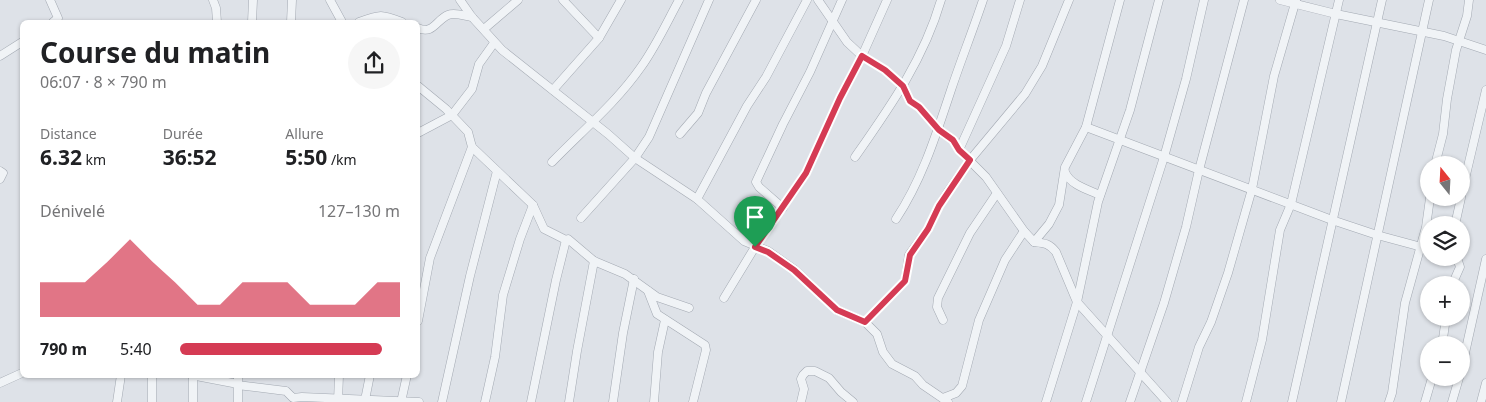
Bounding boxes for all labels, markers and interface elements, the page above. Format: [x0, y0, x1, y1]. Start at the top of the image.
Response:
text: Course du matin [40, 33, 270, 71]
button: share [348, 37, 400, 89]
text: 06:07 · 8 × 790 m [40, 71, 167, 93]
text: Distance [40, 124, 97, 143]
text: Durée [163, 124, 203, 143]
text: Allure [285, 124, 324, 143]
text: 6.32 [40, 143, 82, 171]
text: 36:52 [163, 143, 217, 171]
text: 5:50 [285, 143, 327, 171]
text: km [82, 150, 106, 169]
text: /km [327, 150, 357, 169]
north arrow [1420, 156, 1470, 206]
map controls [1420, 156, 1470, 386]
pin [734, 196, 776, 247]
text: Dénivelé [40, 200, 105, 222]
text: 127–130 m [318, 200, 400, 222]
icon: arrive [741, 203, 769, 231]
button: layers [1420, 216, 1470, 266]
button: + [1420, 276, 1470, 326]
button: − [1420, 336, 1470, 386]
text: 790 m [40, 338, 87, 360]
text: 5:40 [120, 338, 152, 360]

